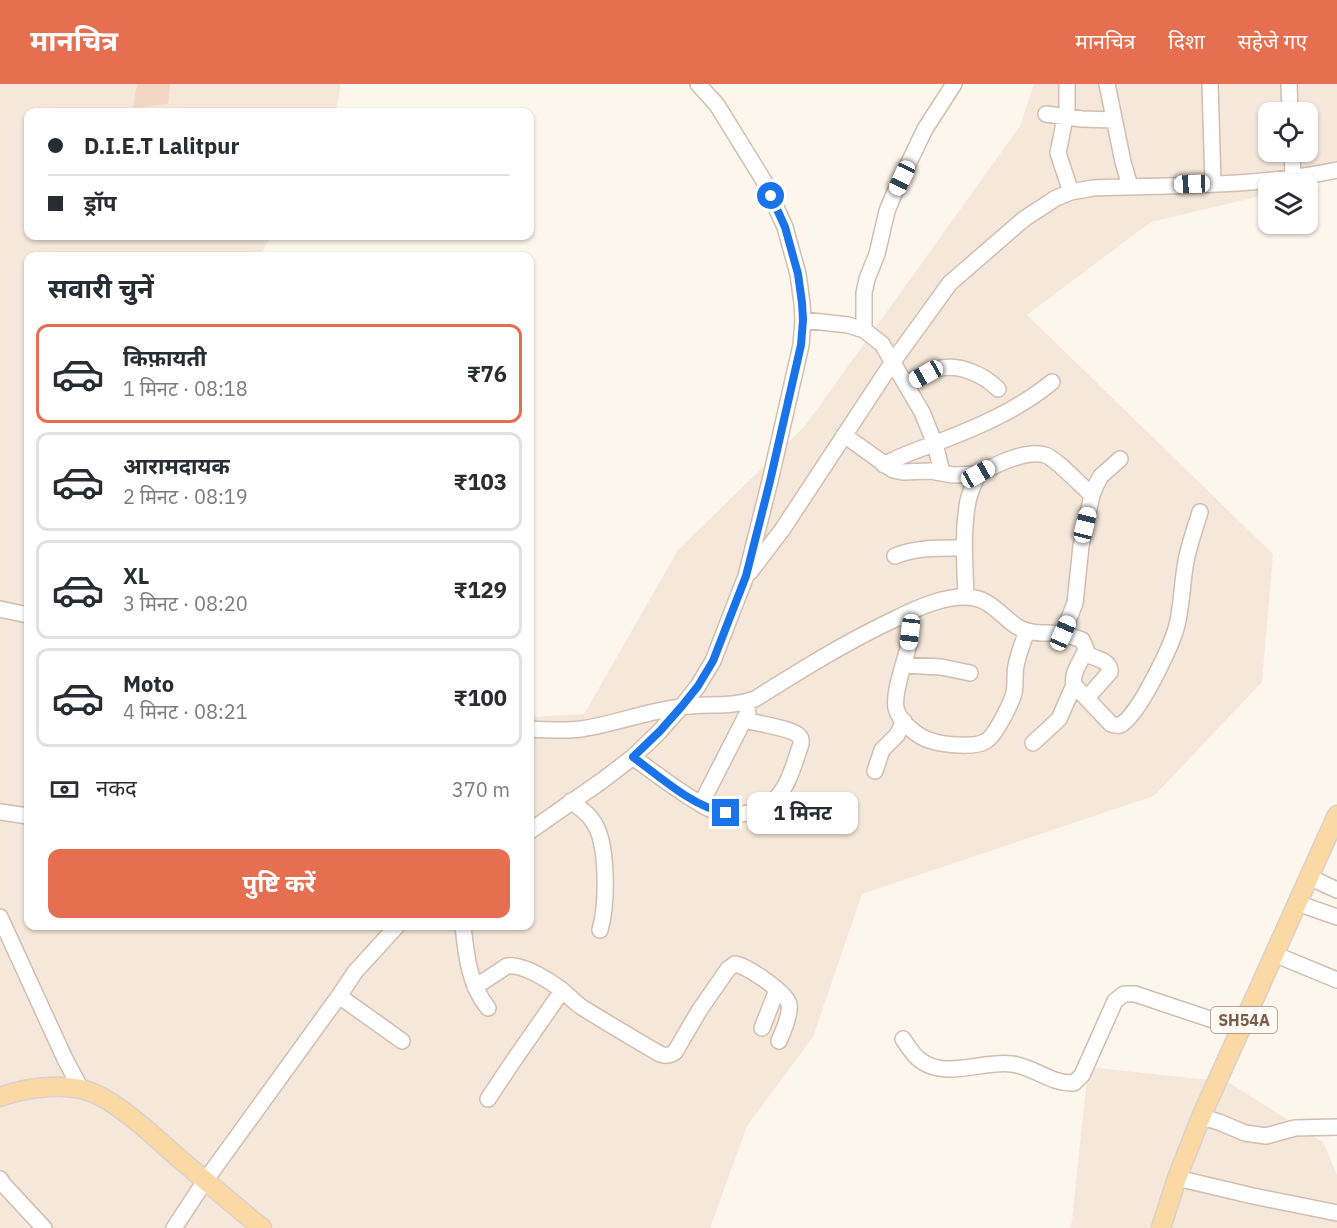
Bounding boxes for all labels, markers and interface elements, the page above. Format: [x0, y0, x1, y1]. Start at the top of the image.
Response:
text: मानचित्र [30, 22, 118, 59]
text: मानचित्र [1075, 27, 1135, 55]
text: दिशा [1168, 27, 1205, 55]
text: सहेजे गए [1238, 27, 1307, 55]
map controls [1258, 102, 1318, 234]
button: locate [1258, 102, 1318, 162]
text: D.I.E.T Lalitpur [84, 131, 239, 160]
car [886, 158, 918, 198]
car [1174, 174, 1210, 194]
button: layers [1258, 174, 1318, 234]
route start [757, 182, 784, 209]
text: ड्रॉप [84, 188, 117, 217]
text: सवारी चुनें [48, 270, 154, 305]
text: किफ़ायती [123, 343, 207, 372]
icon: car [51, 347, 105, 401]
car [906, 357, 946, 391]
text: ₹76 [467, 359, 507, 388]
text: 1 मिनट · 08:18 [123, 375, 248, 402]
text: आरामदायक [123, 451, 230, 480]
icon: car [51, 455, 105, 509]
car [958, 457, 998, 491]
text: ₹103 [454, 467, 507, 496]
text: 2 मिनट · 08:19 [123, 483, 248, 510]
car [1072, 505, 1098, 545]
text: XL [123, 561, 149, 590]
icon: car [51, 563, 105, 617]
text: ₹129 [454, 575, 507, 604]
text: 3 मिनट · 08:20 [123, 590, 248, 617]
car [899, 613, 921, 651]
car [1047, 613, 1079, 653]
text: Moto [123, 669, 174, 698]
icon: car [51, 671, 105, 725]
text: ₹100 [454, 683, 507, 712]
text: 4 मिनट · 08:21 [123, 698, 248, 725]
icon: cash [48, 773, 81, 806]
text: नकद [96, 773, 137, 802]
text: 370 m [452, 776, 510, 803]
callout: 1 मिनट [747, 792, 858, 834]
route end [712, 799, 739, 826]
text: 1 मिनट [773, 799, 832, 826]
button: पुष्टि करें [48, 849, 510, 918]
road number: SH54A [1211, 1007, 1277, 1033]

